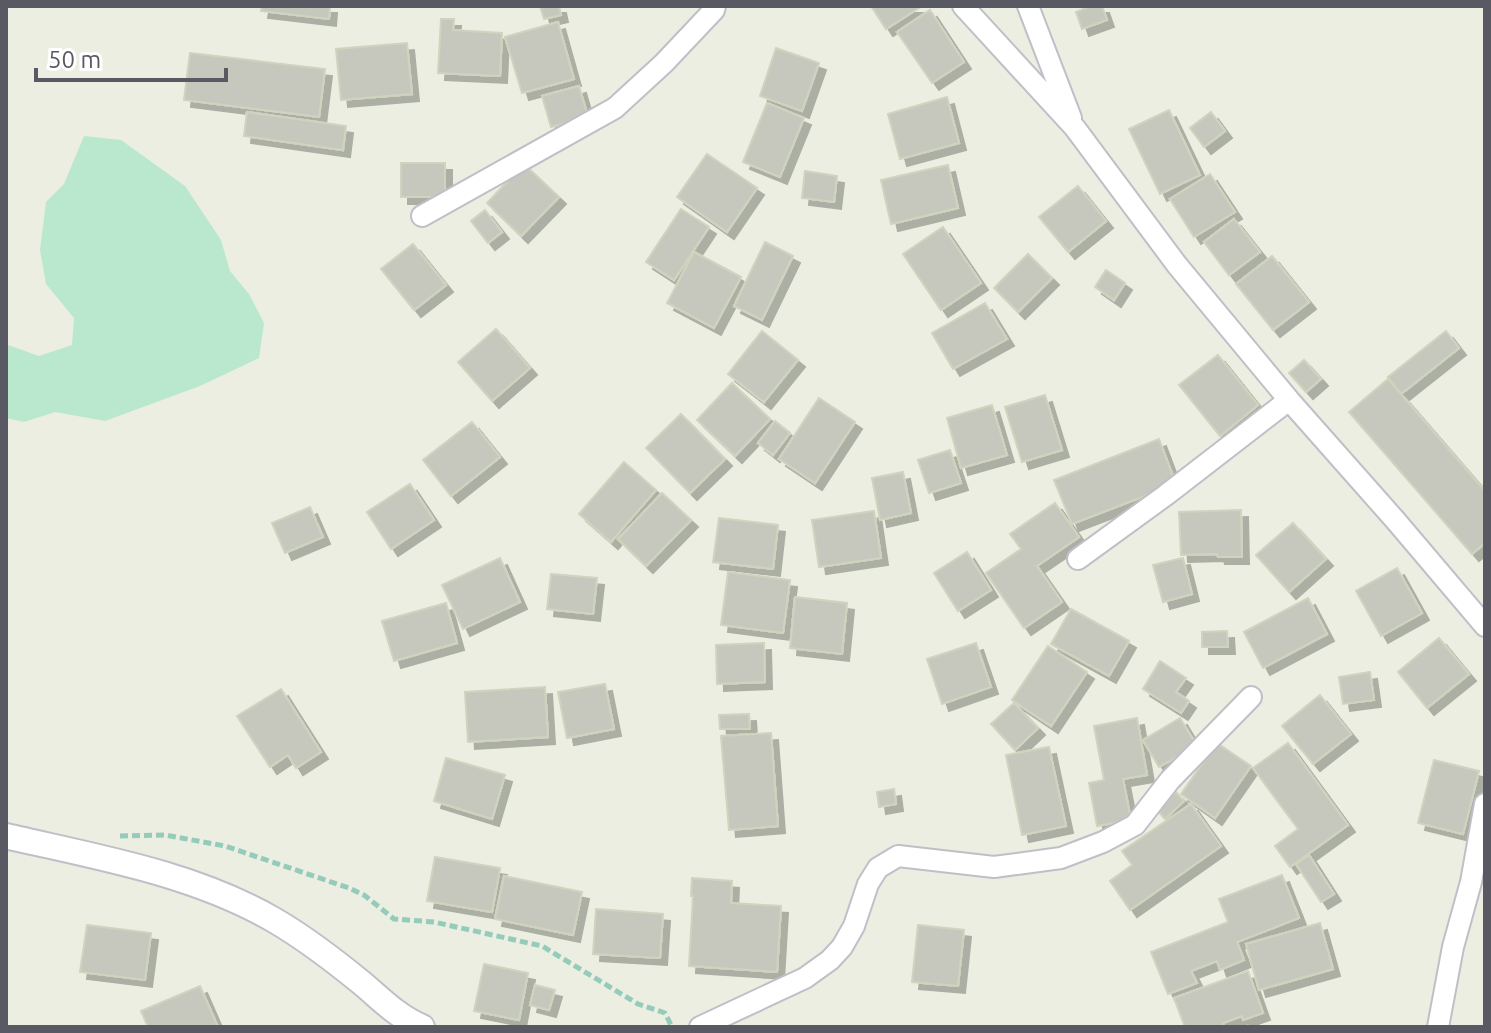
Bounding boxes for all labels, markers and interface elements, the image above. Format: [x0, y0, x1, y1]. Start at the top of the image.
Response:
scale bar [36, 32, 226, 82]
text: 50 m [48, 46, 101, 73]

